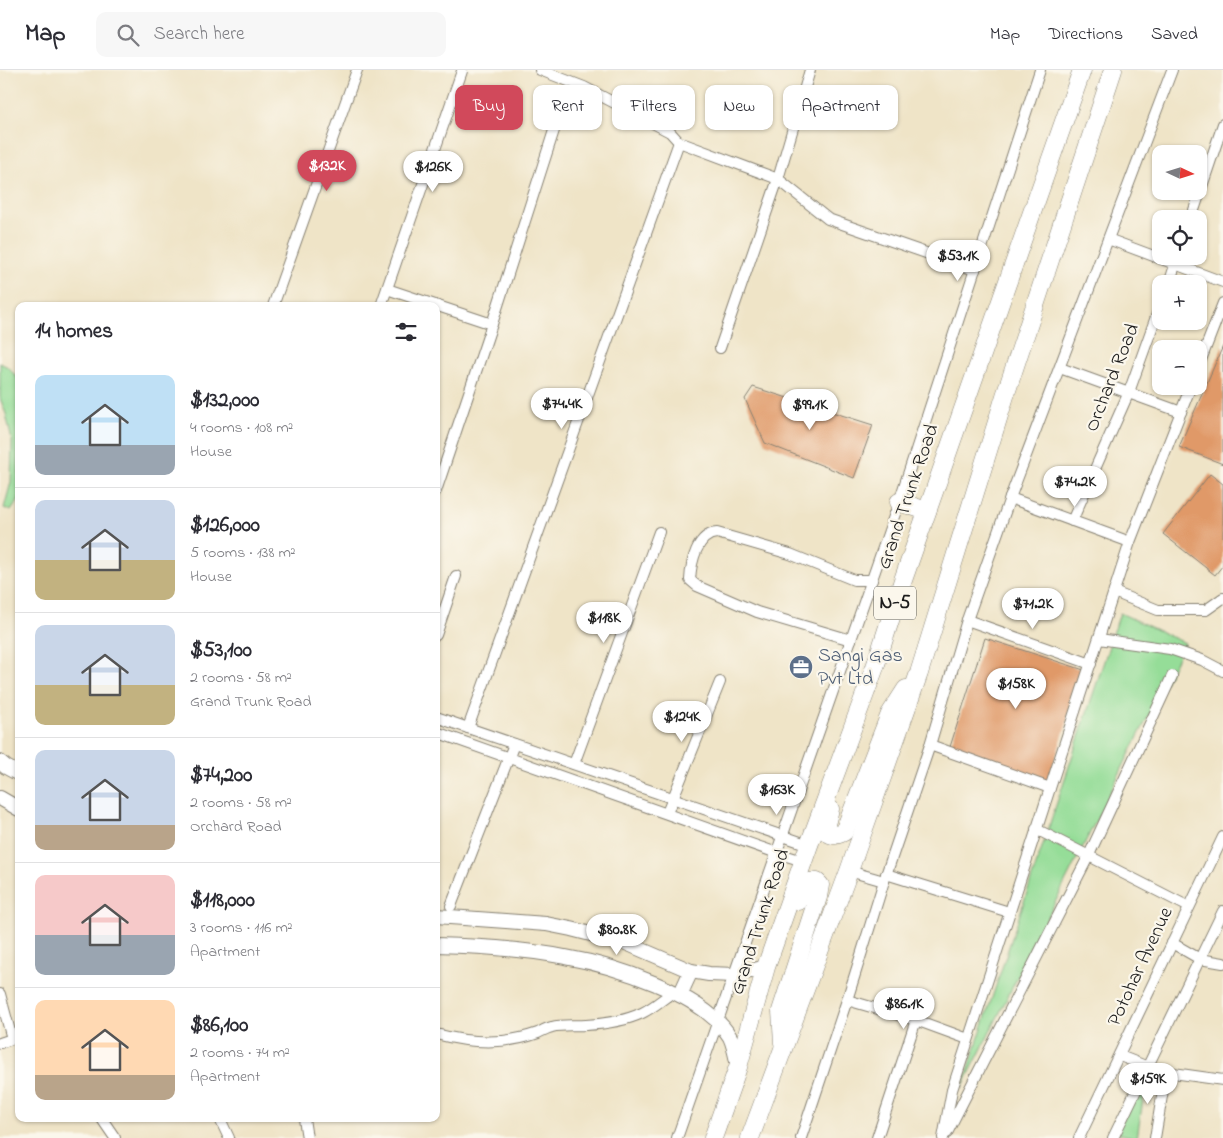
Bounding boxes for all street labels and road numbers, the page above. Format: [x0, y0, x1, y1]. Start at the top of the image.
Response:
street label: Orchard Road [1078, 320, 1148, 436]
street label: Grand Trunk Road [871, 421, 947, 573]
road number: N-5 [874, 586, 916, 620]
street label: Grand Trunk Road [724, 845, 798, 999]
street label: Potohar Avenue [1101, 903, 1181, 1031]

